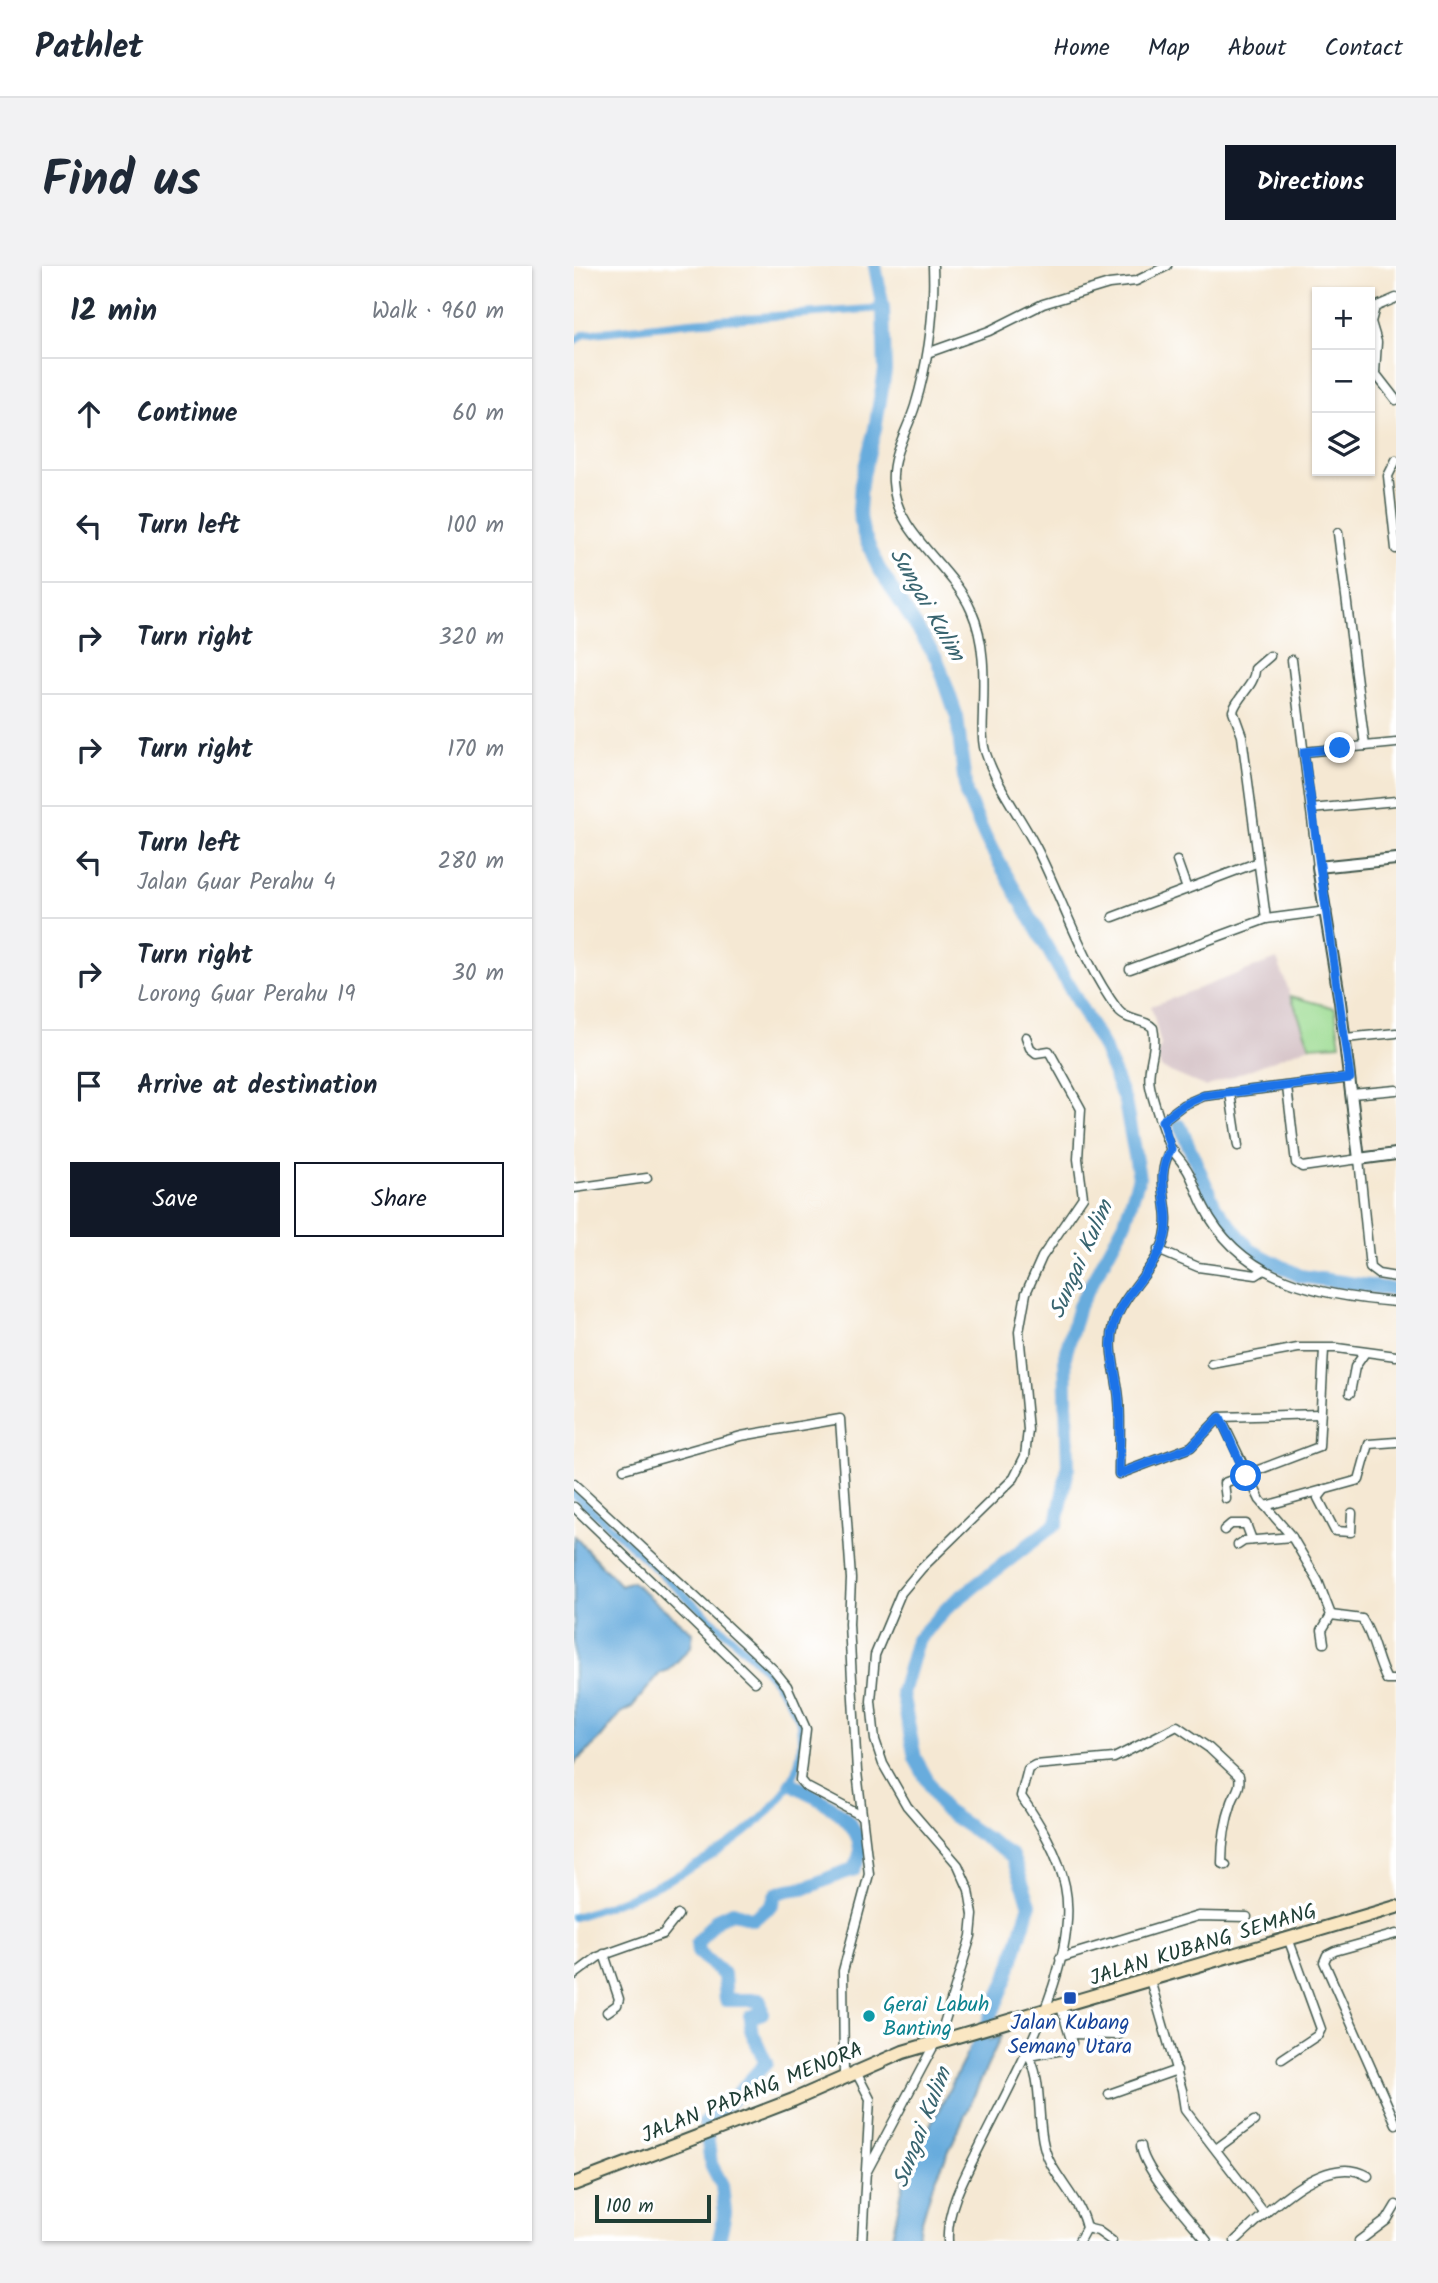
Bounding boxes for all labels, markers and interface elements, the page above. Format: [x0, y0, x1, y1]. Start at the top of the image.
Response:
text: Pathlet [35, 22, 143, 75]
text: Home [1053, 29, 1110, 68]
text: Map [1148, 29, 1190, 68]
text: About [1228, 29, 1286, 68]
text: Contact [1324, 29, 1403, 68]
text: Find us [42, 143, 200, 221]
button: Directions [1225, 145, 1396, 220]
map controls [1312, 287, 1375, 476]
button: + [1312, 287, 1375, 350]
text: 12 min [70, 288, 157, 336]
text: Walk · 960 m [372, 294, 504, 330]
button: − [1312, 350, 1375, 413]
text: Continue [137, 393, 238, 435]
icon: ahead [70, 395, 108, 433]
text: 60 m [452, 396, 504, 432]
button: layers [1312, 413, 1375, 476]
text: Turn left [137, 505, 240, 547]
icon: left [70, 507, 108, 545]
text: 100 m [446, 508, 504, 544]
water label: Sungai Kulim [879, 541, 974, 670]
text: Turn right [137, 617, 253, 659]
icon: right [70, 619, 108, 657]
text: 320 m [438, 620, 504, 656]
text: Turn right [137, 729, 253, 771]
icon: right [70, 731, 108, 769]
text: 170 m [447, 732, 504, 768]
route end [1324, 732, 1355, 763]
text: Turn left [137, 823, 240, 865]
icon: left [70, 843, 108, 881]
text: 280 m [438, 844, 504, 880]
text: Jalan Guar Perahu 4 [137, 865, 336, 901]
text: Turn right [137, 935, 253, 977]
icon: right [70, 955, 108, 993]
text: 30 m [452, 956, 504, 992]
text: Lorong Guar Perahu 19 [137, 977, 355, 1013]
text: Arrive at destination [137, 1065, 377, 1107]
icon: arrive [70, 1067, 108, 1105]
button: Save [70, 1162, 280, 1237]
button: Share [294, 1162, 504, 1237]
water label: Sungai Kulim [1040, 1193, 1125, 1325]
route start [1230, 1460, 1261, 1491]
street label: JALAN KUBANG SEMANG [1086, 1895, 1321, 1996]
place label: Gerai Labuh Banting [883, 1989, 989, 2046]
marker: Jalan Kubang Semang Utara [1062, 1990, 1078, 2006]
place label: Jalan Kubang Semang Utara [1008, 2007, 1132, 2064]
marker: Gerai Labuh Banting [861, 2008, 877, 2024]
street label: JALAN PADANG MENORA [637, 2034, 868, 2153]
water label: Sungai Kulim [883, 2061, 963, 2193]
scale bar [595, 2192, 710, 2224]
text: 100 m [606, 2192, 654, 2222]

